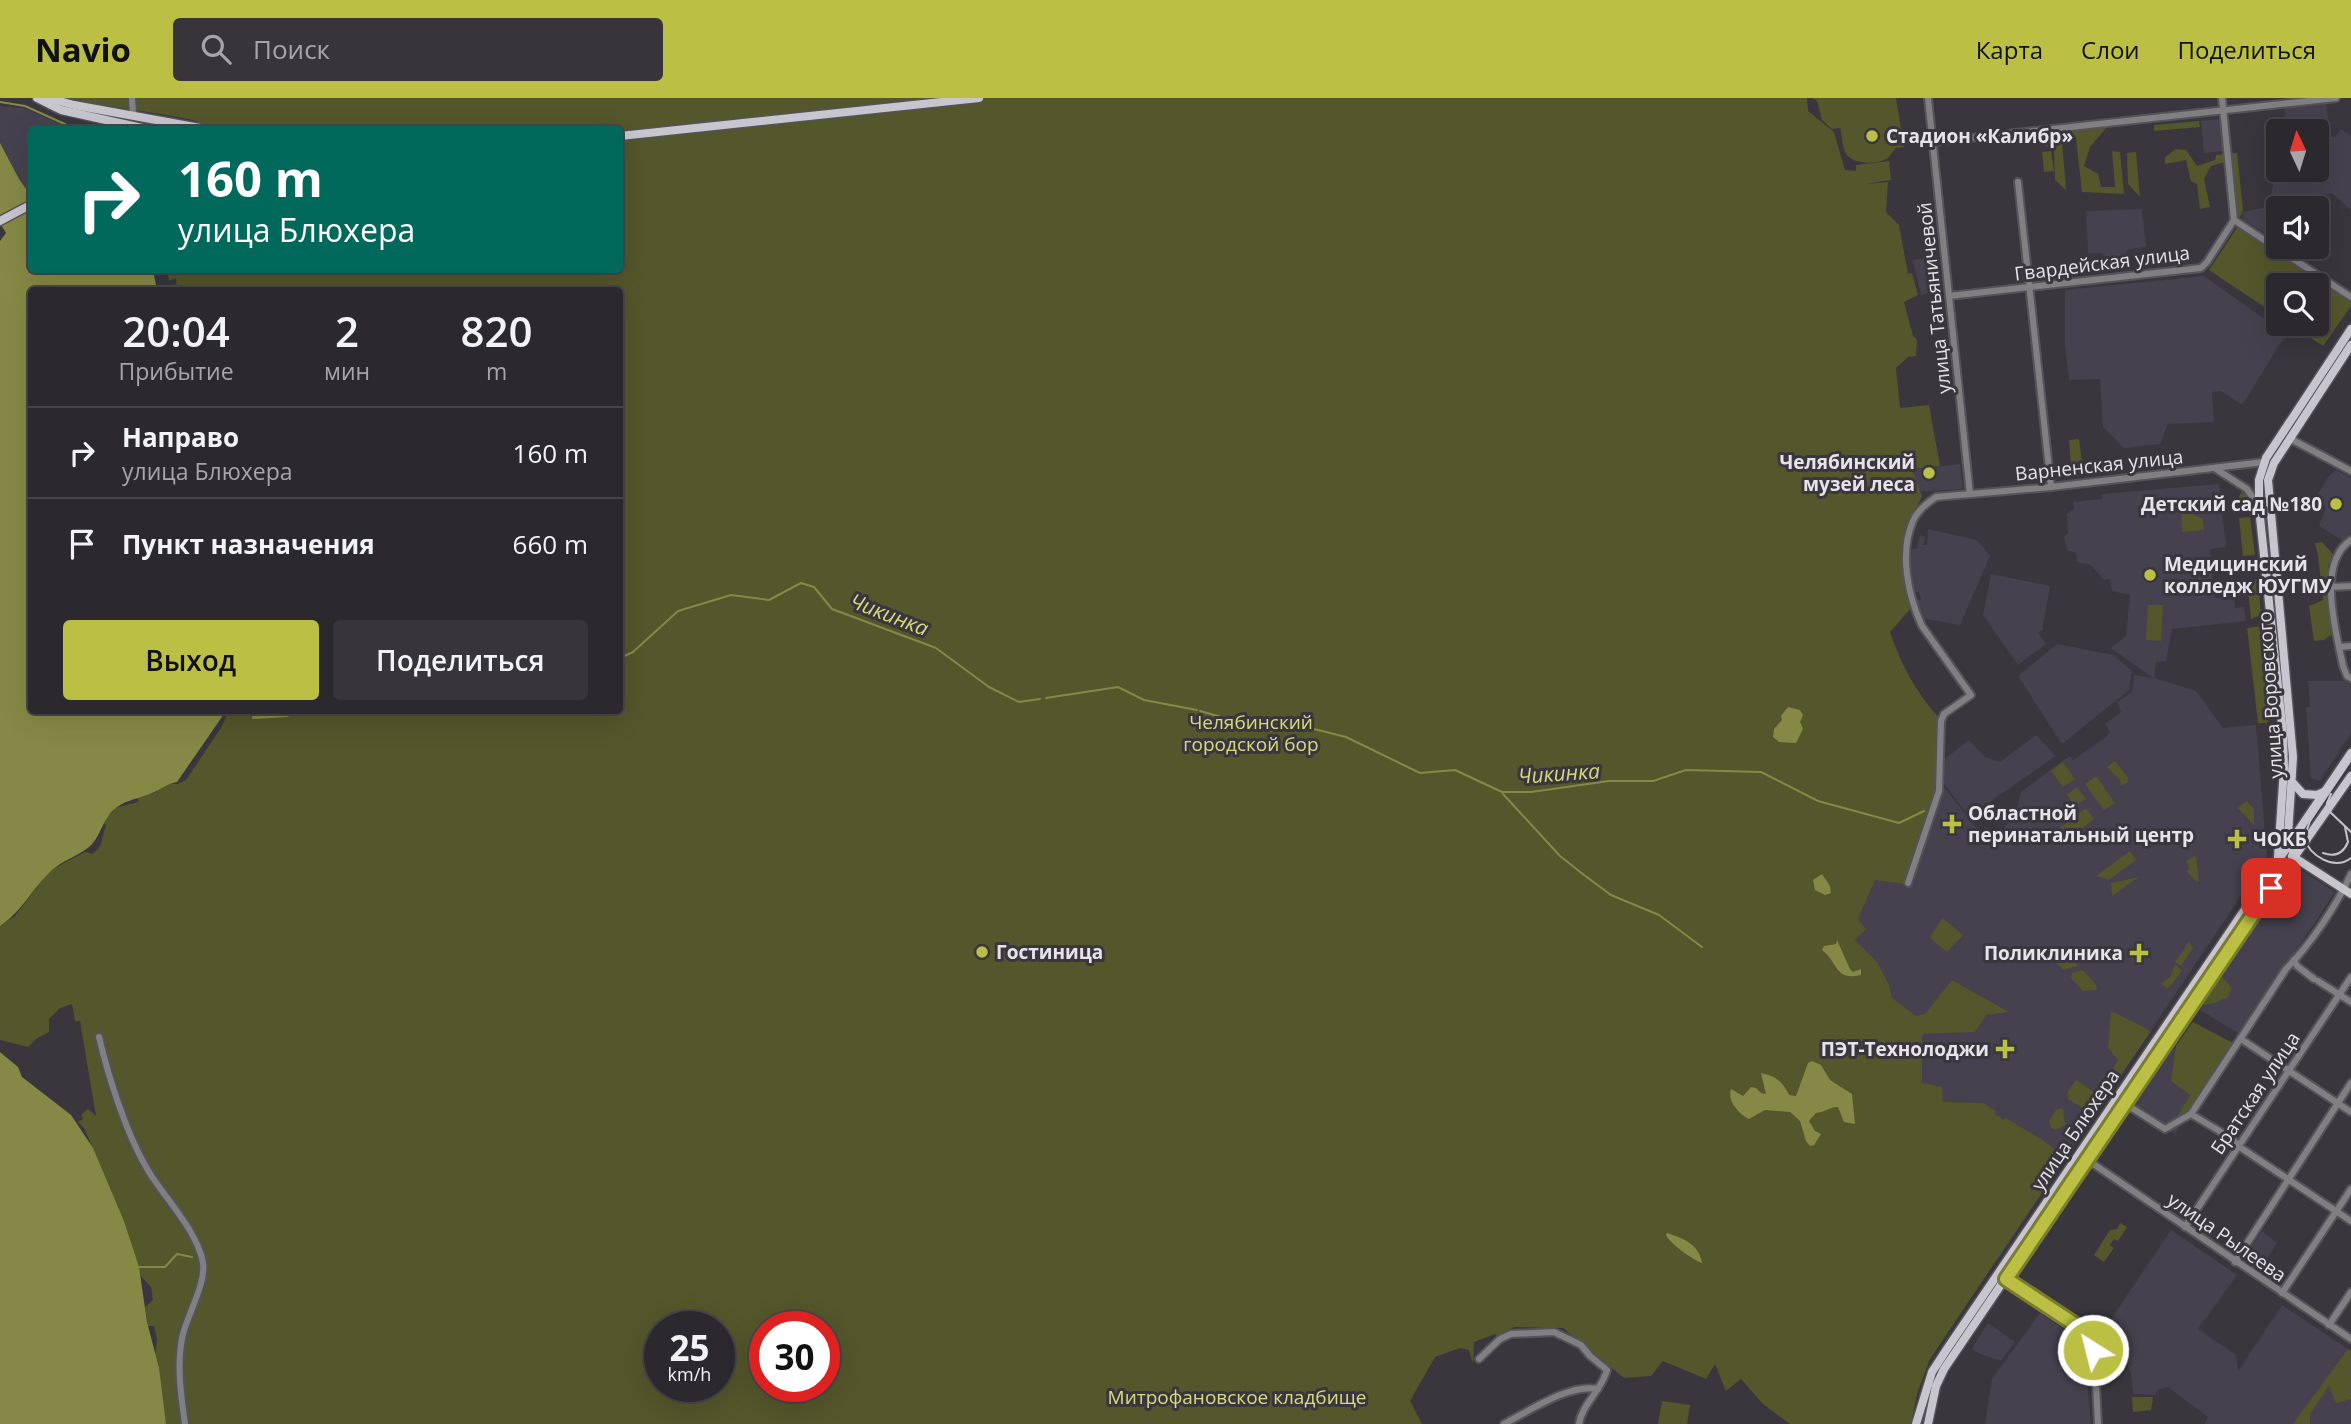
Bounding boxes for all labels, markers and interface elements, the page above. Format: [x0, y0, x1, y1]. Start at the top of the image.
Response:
search box [173, 18, 663, 81]
text: Navio [35, 27, 131, 72]
icon: search [197, 30, 235, 68]
text: Поиск [253, 31, 330, 67]
text: Карта [1976, 33, 2043, 66]
text: Слои [2081, 33, 2140, 66]
text: Поделиться [2178, 33, 2316, 66]
north arrow [2266, 119, 2329, 182]
map controls [2266, 119, 2329, 336]
place label: Стадион «Калибр» [1886, 123, 2073, 149]
marker: Стадион «Калибр» [1864, 128, 1880, 144]
text: 160 m [178, 145, 323, 211]
icon: right [63, 154, 154, 245]
button: sound [2266, 196, 2329, 259]
street label: улица Татьяничевой [1911, 201, 1957, 395]
text: улица Блюхера [178, 208, 415, 251]
street label: Гвардейская улица [2013, 239, 2191, 287]
button: search [2266, 273, 2329, 336]
text: 20:04 [122, 302, 230, 359]
text: 2 [335, 302, 359, 359]
text: 820 [461, 302, 533, 359]
text: Прибытие [118, 355, 234, 387]
text: мин [324, 355, 370, 387]
text: m [486, 355, 507, 387]
text: Направо [122, 419, 239, 455]
icon: right [63, 434, 101, 472]
text: 160 m [513, 435, 588, 471]
street label: Варненская улица [2014, 443, 2184, 487]
place label: Челябинский музей леса [1779, 449, 1915, 497]
text: улица Блюхера [122, 455, 293, 487]
marker: Челябинский музей леса [1921, 465, 1937, 481]
place label: Детский сад №180 [2141, 491, 2322, 517]
marker: Детский сад №180 [2328, 496, 2344, 512]
icon: arrive [63, 525, 101, 563]
text: Пункт назначения [122, 526, 375, 562]
text: 660 m [513, 526, 588, 562]
place label: Медицинский колледж ЮУГМУ [2164, 551, 2332, 599]
marker: Медицинский колледж ЮУГМУ [2142, 567, 2158, 583]
water label: Чикинка [846, 586, 933, 642]
street label: улица Воровского [2251, 611, 2289, 779]
button: Выход [63, 620, 319, 700]
button: Поделиться [333, 620, 588, 700]
park label: Челябинский городской бор [1183, 709, 1319, 757]
water label: Чикинка [1517, 756, 1601, 790]
place label: Областной перинатальный центр [1968, 800, 2194, 848]
marker: Областной перинатальный центр [1942, 814, 1962, 834]
place label: ЧОКБ [2253, 826, 2307, 852]
marker: ЧОКБ [2227, 829, 2247, 849]
pin [2241, 858, 2301, 918]
icon: arrive [2252, 869, 2290, 907]
place label: Гостиница [996, 939, 1103, 965]
place label: Поликлиника [1984, 940, 2123, 966]
marker: Поликлиника [2129, 943, 2149, 963]
marker: Гостиница [974, 944, 990, 960]
street label: Братская улица [2204, 1027, 2306, 1159]
place label: ПЭТ-Технолоджи [1821, 1036, 1989, 1062]
marker: ПЭТ-Технолоджи [1995, 1039, 2015, 1059]
street label: улица Блюхера [2025, 1064, 2125, 1196]
street label: улица Рылеева [2162, 1186, 2292, 1288]
speed limit sign: 30 [749, 1311, 840, 1402]
position arrow [2056, 1313, 2130, 1387]
text: 25 [669, 1324, 710, 1371]
text: km/h [668, 1362, 711, 1386]
park label: Митрофановское кладбище [1108, 1384, 1366, 1410]

